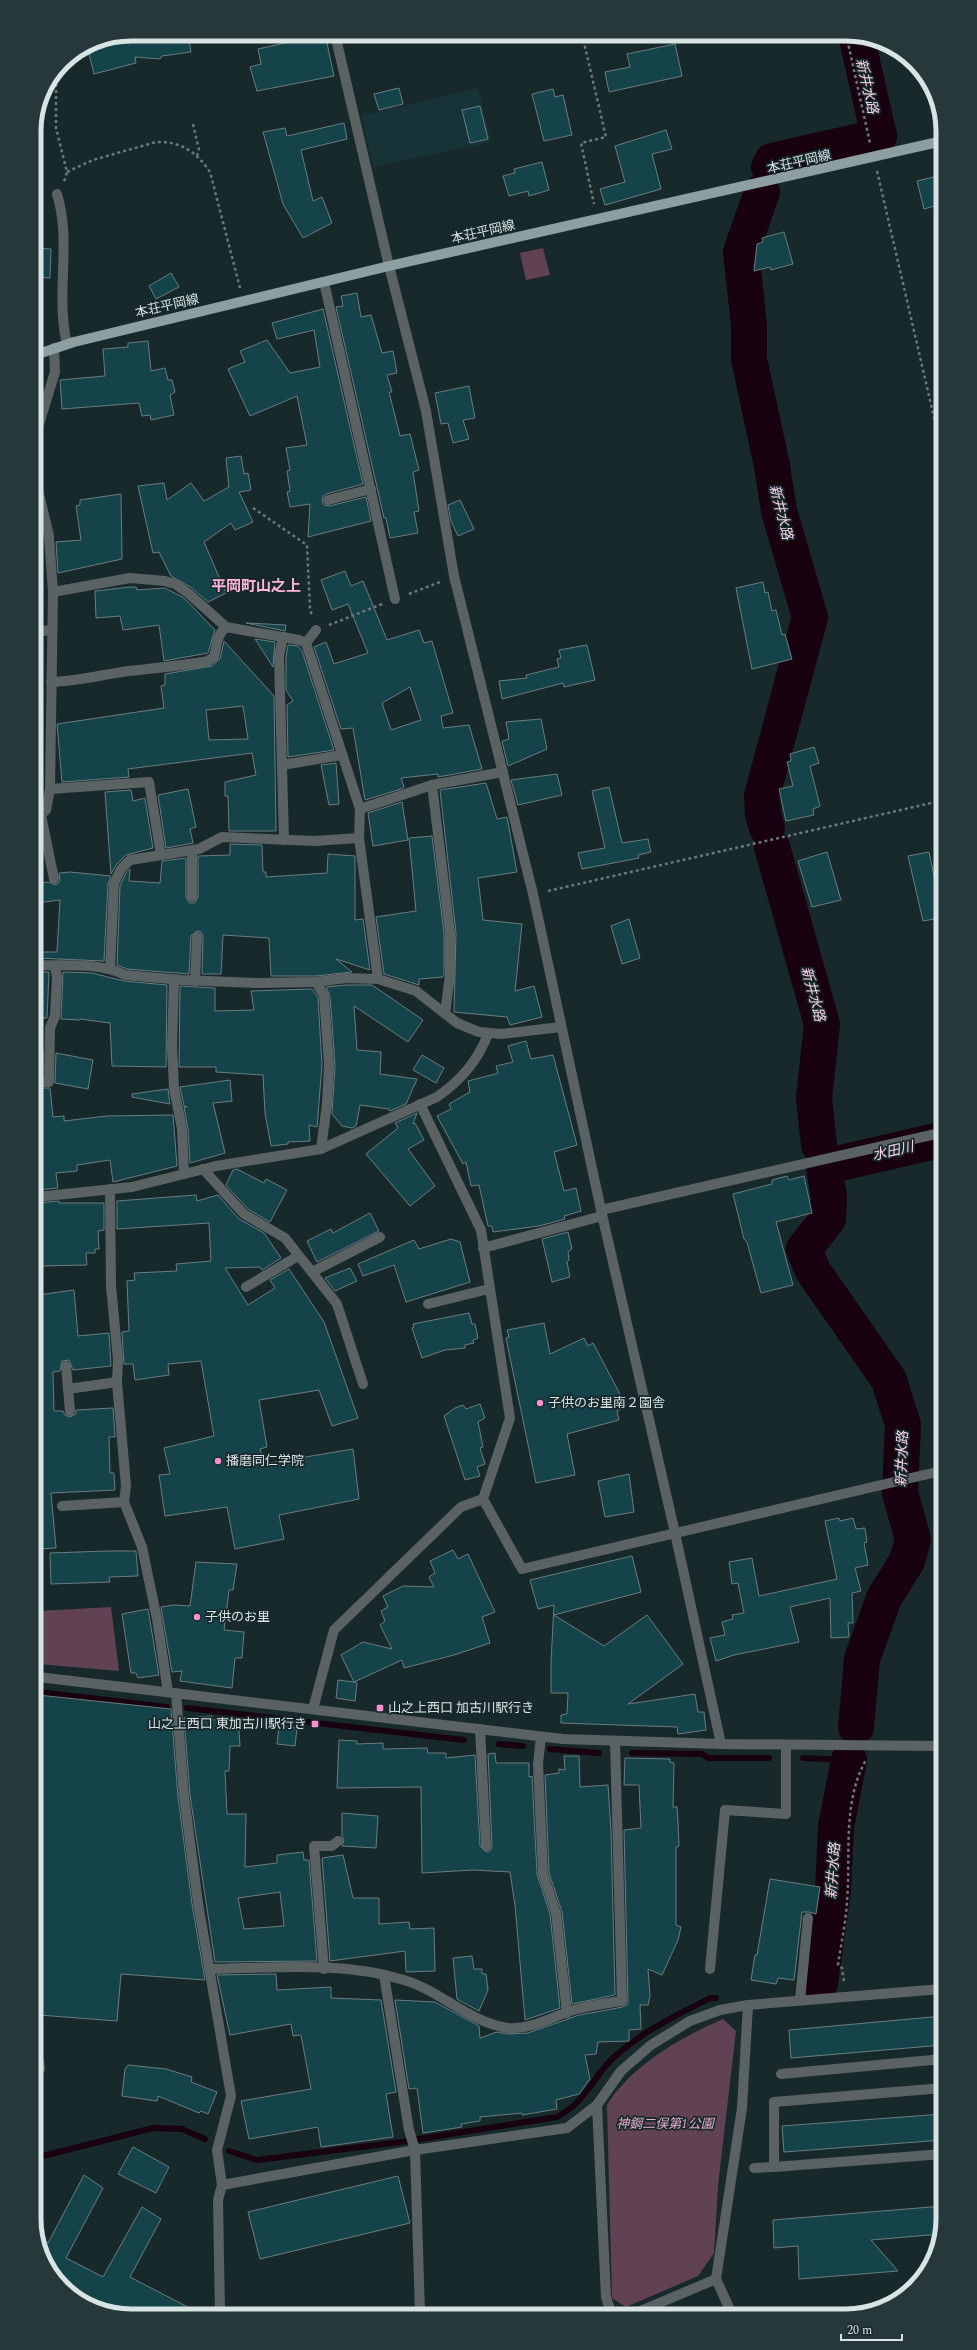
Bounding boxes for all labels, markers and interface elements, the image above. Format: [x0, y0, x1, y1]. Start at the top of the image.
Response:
water label: 新井水路 [850, 56, 884, 117]
street label: 本荘平岡線 [765, 145, 833, 179]
street label: 本荘平岡線 [449, 215, 517, 249]
street label: 本荘平岡線 [133, 289, 201, 323]
water label: 新井水路 [764, 482, 798, 543]
district label: 平岡町山之上 [211, 575, 301, 598]
water label: 新井水路 [796, 964, 831, 1025]
water label: 水田川 [870, 1136, 918, 1166]
place label: 子供のお里南２園舎 [548, 1393, 665, 1413]
marker: 子供のお里南２園舎 [535, 1398, 545, 1408]
water label: 新井水路 [891, 1430, 914, 1487]
place label: 播磨同仁学院 [226, 1451, 304, 1471]
marker: 播磨同仁学院 [213, 1456, 223, 1466]
place label: 子供のお里 [205, 1607, 270, 1627]
marker: 子供のお里 [192, 1612, 202, 1622]
place label: 山之上西口 加古川駅行き [388, 1698, 534, 1718]
marker: 山之上西口 加古川駅行き [375, 1703, 385, 1713]
place label: 山之上西口 東加古川駅行き [148, 1714, 307, 1734]
marker: 山之上西口 東加古川駅行き [310, 1719, 320, 1729]
water label: 新井水路 [821, 1841, 845, 1900]
park label: 神鋼二俣第1公園 [616, 2114, 716, 2134]
scale bar [841, 2316, 902, 2342]
text: 20 m [847, 2321, 872, 2340]

